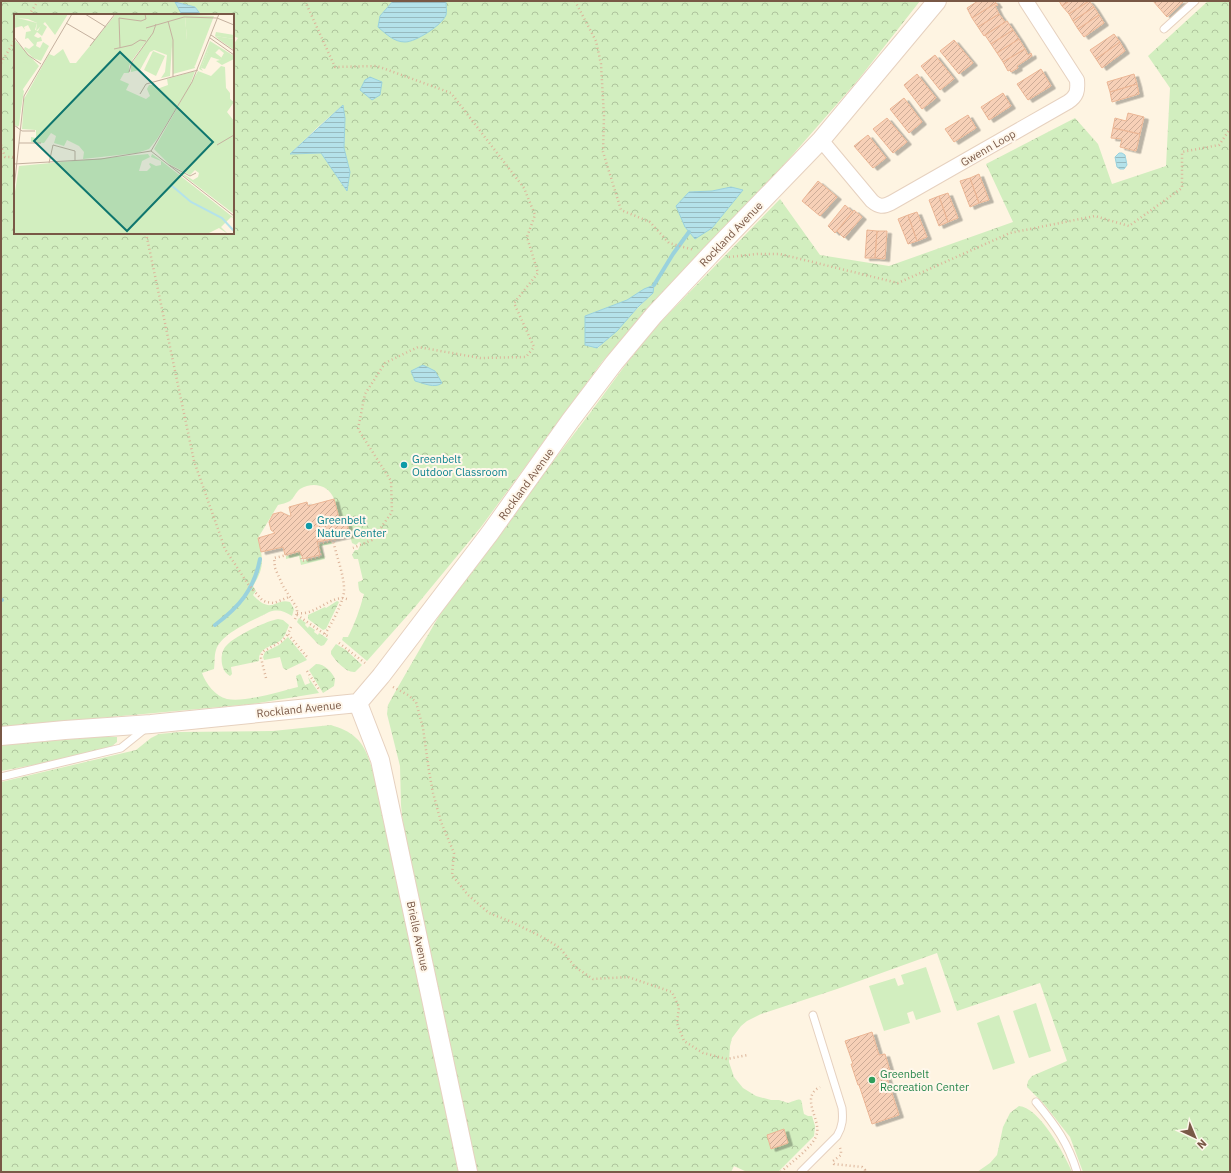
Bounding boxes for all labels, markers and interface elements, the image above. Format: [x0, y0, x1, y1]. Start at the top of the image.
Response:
inset map [14, 14, 234, 234]
street label: Gwenn Loop [958, 127, 1018, 169]
street label: Rockland Avenue [696, 198, 766, 270]
street label: Rockland Avenue [495, 445, 557, 523]
place label: Greenbelt Outdoor Classroom [412, 452, 507, 479]
marker: Greenbelt Outdoor Classroom [399, 460, 409, 470]
place label: Greenbelt Nature Center [317, 513, 386, 540]
marker: Greenbelt Nature Center [304, 521, 314, 531]
street label: Rockland Avenue [256, 698, 342, 720]
street label: Brielle Avenue [404, 900, 432, 972]
place label: Greenbelt Recreation Center [880, 1067, 969, 1094]
marker: Greenbelt Recreation Center [867, 1075, 877, 1085]
north arrow [1175, 1117, 1215, 1157]
text: N [1194, 1136, 1210, 1152]

